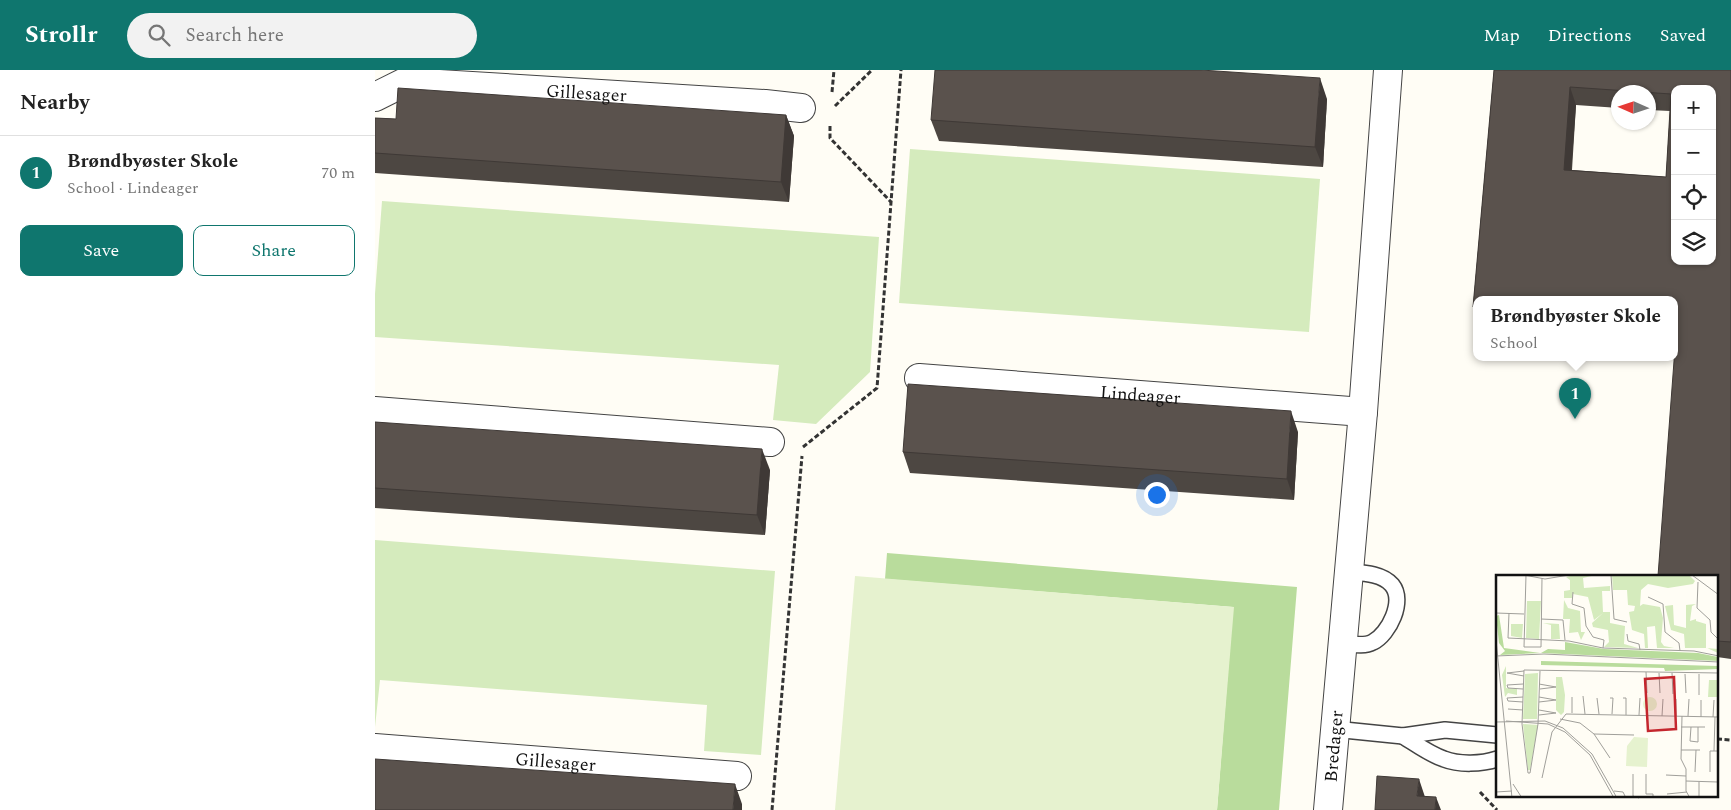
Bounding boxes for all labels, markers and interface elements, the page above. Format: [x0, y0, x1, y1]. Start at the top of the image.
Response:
search box [127, 13, 477, 58]
text: Strollr [25, 17, 97, 53]
icon: search [145, 21, 173, 49]
text: Search here [185, 21, 284, 50]
text: Map [1484, 22, 1520, 49]
text: Directions [1548, 22, 1632, 49]
text: Saved [1660, 22, 1706, 49]
street label: Gillesager [545, 77, 628, 109]
north arrow [1611, 85, 1656, 130]
map controls [1671, 85, 1716, 265]
button: + [1671, 85, 1716, 130]
text: Nearby [20, 87, 90, 119]
button: − [1671, 130, 1716, 175]
text: Brøndbyøster Skole [67, 147, 238, 176]
text: 1 [32, 161, 40, 185]
text: 70 m [321, 161, 355, 185]
button: locate [1671, 175, 1716, 220]
text: School · Lindeager [67, 176, 198, 200]
button: layers [1671, 220, 1716, 265]
button: Save [20, 225, 183, 276]
button: Share [193, 225, 355, 276]
popup [1473, 296, 1678, 361]
text: Brøndbyøster Skole [1490, 302, 1661, 331]
text: School [1490, 331, 1538, 355]
street label: Lindeager [1099, 378, 1182, 411]
pin: 1 [1559, 378, 1591, 419]
your location [1144, 482, 1170, 508]
inset map [1496, 575, 1719, 798]
street label: Bredager [1317, 709, 1350, 783]
street label: Gillesager [514, 745, 597, 779]

